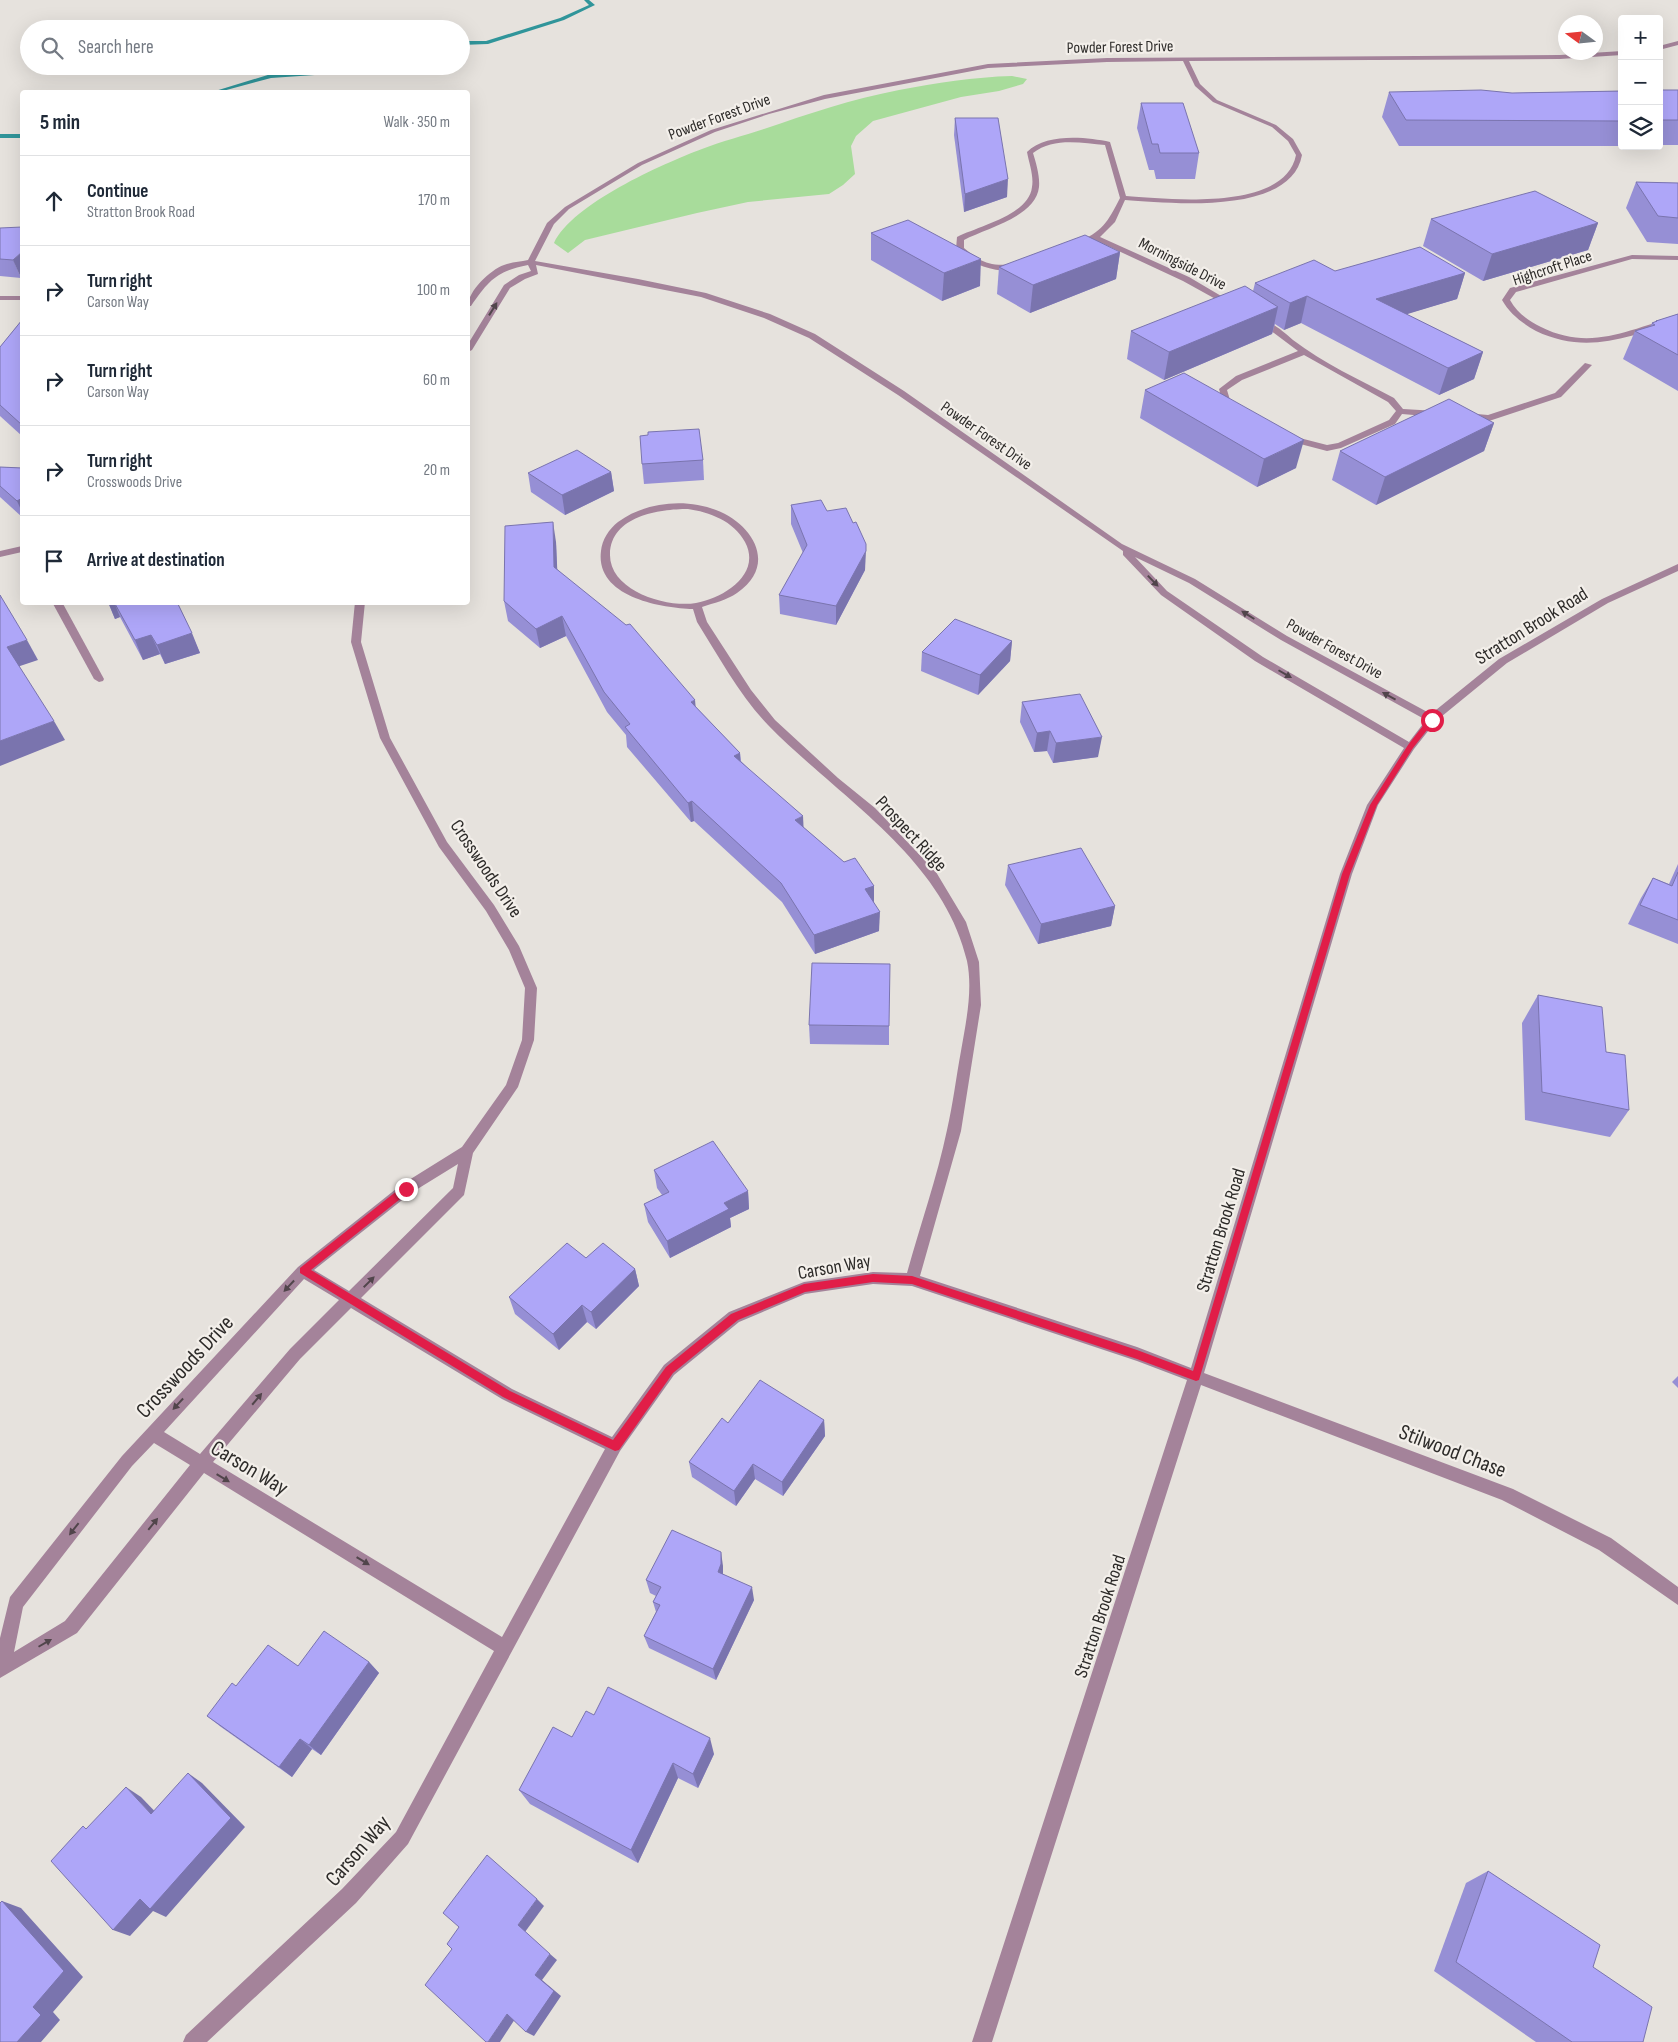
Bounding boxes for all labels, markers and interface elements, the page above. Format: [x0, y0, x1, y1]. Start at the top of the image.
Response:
north arrow [1558, 15, 1603, 60]
map controls [1618, 15, 1663, 150]
button: + [1618, 15, 1663, 60]
search box [20, 20, 470, 75]
icon: search [38, 34, 66, 62]
text: Search here [78, 36, 154, 59]
street label: Powder Forest Drive [1066, 37, 1174, 58]
button: − [1618, 60, 1663, 105]
street label: Powder Forest Drive [666, 90, 773, 145]
button: layers [1618, 105, 1663, 150]
text: 5 min [40, 110, 80, 135]
text: Walk · 350 m [383, 113, 450, 132]
text: Continue [87, 180, 148, 203]
icon: ahead [40, 187, 68, 215]
text: 170 m [418, 191, 450, 210]
text: Stratton Brook Road [87, 203, 195, 222]
street label: Morningside Drive [1135, 234, 1229, 295]
street label: Highcroft Place [1510, 247, 1595, 290]
text: Turn right [87, 270, 152, 293]
icon: right [40, 277, 68, 305]
text: 100 m [417, 281, 450, 300]
text: Carson Way [87, 293, 149, 312]
one-way arrow [489, 302, 498, 315]
text: Turn right [87, 360, 152, 383]
icon: right [40, 367, 68, 395]
text: 60 m [423, 371, 450, 390]
text: Carson Way [87, 383, 149, 402]
street label: Powder Forest Drive [937, 398, 1035, 475]
text: Turn right [87, 450, 152, 473]
icon: right [40, 457, 68, 485]
text: 20 m [423, 461, 450, 480]
text: Crosswoods Drive [87, 473, 182, 492]
icon: arrive [40, 547, 68, 575]
text: Arrive at destination [87, 549, 225, 572]
one-way arrow [1146, 574, 1158, 586]
street label: Stratton Brook Road [1471, 583, 1592, 670]
one-way arrow [1241, 611, 1255, 620]
street label: Powder Forest Drive [1283, 615, 1386, 684]
one-way arrow [1278, 670, 1293, 678]
one-way arrow [1382, 692, 1397, 700]
route start [1421, 709, 1444, 732]
street label: Prospect Ridge [870, 791, 952, 877]
street label: Crosswoods Drive [445, 816, 527, 922]
street label: Stratton Brook Road [1192, 1166, 1251, 1295]
route end [395, 1178, 418, 1201]
street label: Carson Way [796, 1250, 873, 1285]
one-way arrow [363, 1276, 375, 1288]
one-way arrow [283, 1279, 295, 1291]
street label: Crosswoods Drive [131, 1310, 240, 1424]
one-way arrow [251, 1393, 262, 1406]
one-way arrow [172, 1398, 184, 1410]
street label: Stilwood Chase [1395, 1419, 1510, 1484]
street label: Carson Way [206, 1435, 293, 1502]
one-way arrow [217, 1473, 230, 1482]
one-way arrow [148, 1518, 159, 1531]
one-way arrow [69, 1522, 80, 1535]
street label: Stratton Brook Road [1070, 1552, 1131, 1681]
one-way arrow [356, 1556, 369, 1565]
one-way arrow [38, 1638, 51, 1647]
street label: Carson Way [320, 1810, 397, 1892]

